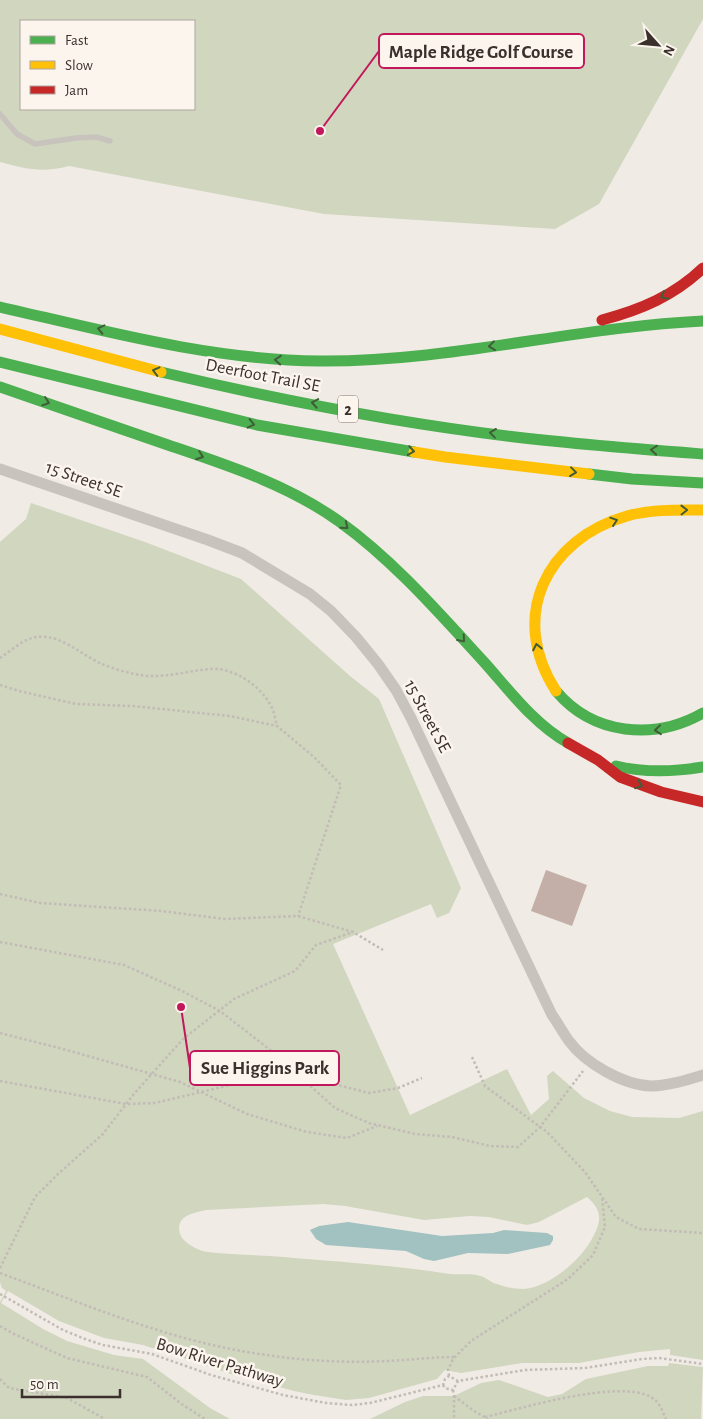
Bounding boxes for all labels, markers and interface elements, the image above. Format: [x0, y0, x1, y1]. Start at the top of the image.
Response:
legend [20, 20, 195, 110]
north arrow [633, 20, 683, 70]
text: Fast [65, 33, 89, 48]
callout: Maple Ridge Golf Course [379, 34, 584, 68]
text: Maple Ridge Golf Course [389, 43, 573, 62]
text: N [660, 43, 677, 58]
text: Slow [65, 58, 93, 73]
text: Jam [65, 83, 88, 98]
one-way arrow [660, 290, 669, 300]
one-way arrow [96, 324, 105, 335]
one-way arrow [488, 340, 496, 351]
one-way arrow [274, 354, 282, 365]
street label: Deerfoot Trail SE [204, 356, 322, 396]
one-way arrow [152, 366, 161, 377]
road number: 2 [338, 396, 358, 422]
one-way arrow [41, 397, 50, 407]
one-way arrow [311, 399, 320, 409]
one-way arrow [247, 418, 256, 429]
one-way arrow [489, 428, 497, 439]
one-way arrow [650, 445, 658, 456]
one-way arrow [407, 446, 416, 456]
one-way arrow [195, 450, 203, 460]
street label: 15 Street SE [43, 459, 124, 501]
one-way arrow [569, 466, 577, 477]
one-way arrow [680, 505, 688, 516]
one-way arrow [609, 517, 617, 527]
one-way arrow [340, 521, 349, 530]
one-way arrow [456, 633, 465, 642]
one-way arrow [533, 642, 543, 651]
street label: 15 Street SE [401, 677, 454, 756]
one-way arrow [653, 724, 661, 735]
one-way arrow [635, 779, 643, 789]
callout: Sue Higgins Park [190, 1051, 339, 1085]
text: Sue Higgins Park [201, 1059, 330, 1078]
street label: Bow River Pathway [154, 1335, 286, 1391]
scale bar [22, 1366, 120, 1398]
text: 50 m [30, 1377, 59, 1392]

